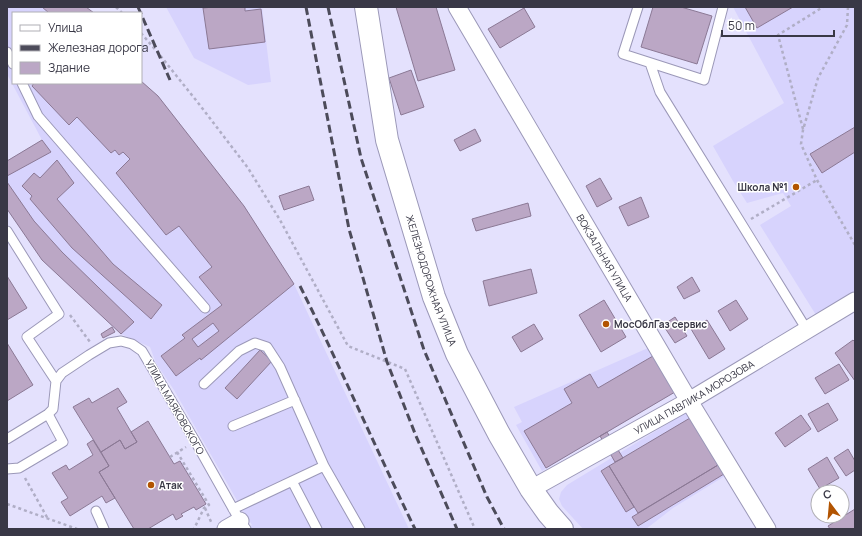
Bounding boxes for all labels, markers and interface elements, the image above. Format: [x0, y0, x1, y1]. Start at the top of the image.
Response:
legend [12, 12, 142, 84]
scale bar [722, 12, 834, 38]
text: 50 m [728, 17, 755, 34]
text: Улица [48, 19, 82, 36]
text: Железная дорога [48, 39, 148, 56]
text: Здание [48, 59, 90, 76]
place label: Школа №1 [738, 180, 788, 194]
marker: Школа №1 [791, 182, 801, 192]
street label: ВОКЗАЛЬНАЯ УЛИЦА [573, 211, 636, 305]
street label: ЖЕЛЕЗНОДОРОЖНАЯ УЛИЦА [403, 213, 460, 349]
place label: МосОблГаз сервис [614, 317, 707, 331]
marker: МосОблГаз сервис [601, 319, 611, 329]
street label: УЛИЦА ПАВЛИКА МОРОЗОВА [631, 356, 757, 437]
street label: УЛИЦА МАЯКОВСКОГО [142, 357, 208, 457]
place label: Атак [159, 478, 183, 492]
marker: Атак [146, 480, 156, 490]
north arrow [810, 484, 850, 524]
text: С [821, 486, 833, 502]

